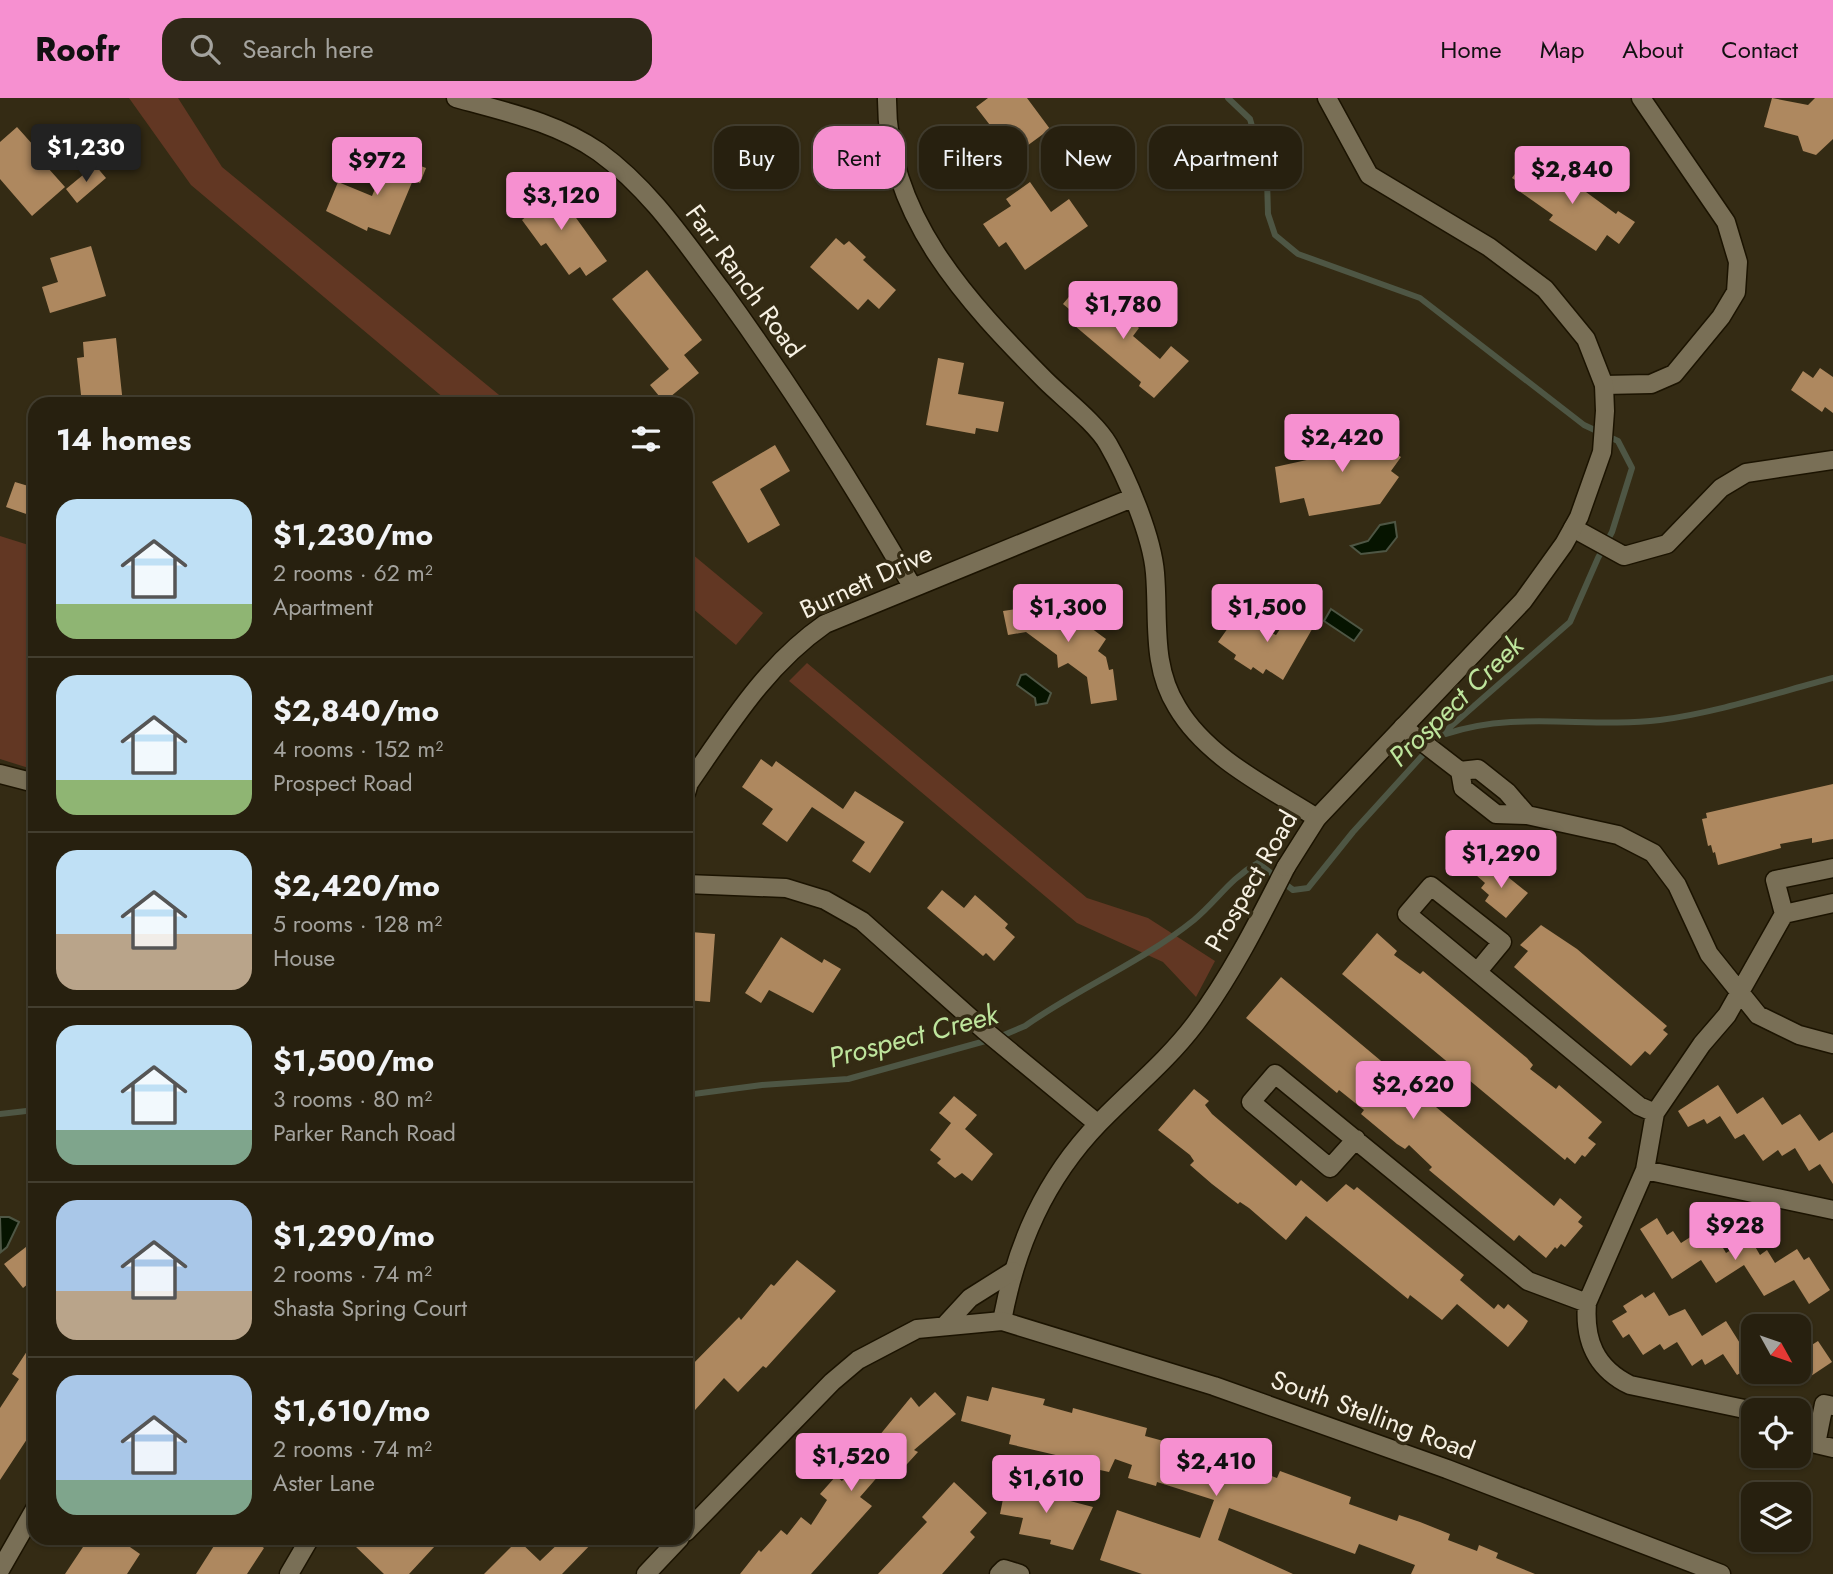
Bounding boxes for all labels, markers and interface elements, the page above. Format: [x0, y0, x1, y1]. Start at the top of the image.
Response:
search box [162, 18, 652, 81]
text: Roofr [35, 26, 120, 73]
icon: search [186, 30, 224, 68]
text: Search here [242, 30, 374, 68]
text: Home [1440, 32, 1502, 67]
text: Map [1540, 32, 1584, 67]
text: About [1622, 32, 1683, 67]
text: Contact [1721, 32, 1798, 67]
pin: $1,230 [29, 125, 143, 184]
chip: Buy [714, 126, 799, 189]
chip: Rent [813, 126, 905, 189]
chip: Filters [919, 126, 1027, 189]
chip: New [1041, 126, 1135, 189]
chip: Apartment [1149, 126, 1302, 189]
text: $1,230 [47, 130, 125, 164]
pin: $972 [336, 138, 418, 197]
text: $972 [348, 143, 406, 177]
pin: $2,840 [1515, 146, 1629, 206]
text: $2,840 [1531, 152, 1613, 186]
pin: $3,120 [504, 172, 618, 232]
text: $3,120 [522, 178, 600, 212]
street label: Farr Ranch Road [676, 197, 814, 365]
pin: $1,780 [1066, 282, 1180, 341]
text: $1,780 [1085, 287, 1161, 321]
pin: $2,420 [1285, 414, 1399, 474]
text: 14 homes [56, 418, 191, 461]
icon: filters [627, 420, 665, 458]
text: $2,420 [1300, 420, 1384, 454]
text: $1,230/mo [273, 513, 433, 556]
icon: home [112, 527, 196, 611]
street label: Burnett Drive [794, 534, 938, 628]
text: 2 rooms · 62 m² [273, 556, 433, 590]
pin: $1,300 [1011, 584, 1125, 644]
pin: $1,500 [1210, 584, 1324, 644]
text: Apartment [273, 590, 373, 624]
text: $1,300 [1029, 590, 1107, 624]
text: $1,500 [1228, 590, 1306, 624]
water label: Prospect Creek [1379, 625, 1534, 776]
text: $2,840/mo [273, 689, 439, 732]
icon: home [112, 703, 196, 787]
text: 4 rooms · 152 m² [273, 732, 443, 766]
text: Prospect Road [273, 766, 413, 800]
street label: Prospect Road [1195, 803, 1307, 959]
pin: $1,290 [1444, 830, 1558, 890]
text: $1,290 [1461, 836, 1541, 870]
text: $2,420/mo [273, 864, 440, 907]
icon: home [112, 878, 196, 962]
text: 5 rooms · 128 m² [273, 907, 442, 941]
text: House [273, 941, 335, 975]
water label: Prospect Creek [824, 993, 1003, 1078]
text: $1,500/mo [273, 1039, 434, 1082]
icon: home [112, 1053, 196, 1137]
pin: $2,620 [1356, 1062, 1470, 1121]
text: $2,620 [1372, 1067, 1454, 1101]
text: 3 rooms · 80 m² [273, 1082, 432, 1116]
text: Parker Ranch Road [273, 1116, 456, 1150]
pin: $928 [1694, 1202, 1776, 1262]
text: $928 [1705, 1208, 1765, 1242]
text: $1,290/mo [273, 1214, 435, 1257]
icon: home [112, 1228, 196, 1312]
text: 2 rooms · 74 m² [273, 1257, 432, 1291]
text: Shasta Spring Court [273, 1291, 467, 1325]
north arrow [1741, 1314, 1811, 1384]
map controls [1741, 1314, 1811, 1552]
street label: South Stelling Road [1266, 1360, 1480, 1470]
text: $1,610/mo [273, 1389, 430, 1432]
button: locate [1741, 1398, 1811, 1468]
icon: home [112, 1403, 196, 1487]
text: 2 rooms · 74 m² [273, 1432, 432, 1466]
pin: $1,520 [794, 1434, 908, 1493]
pin: $2,410 [1159, 1438, 1273, 1498]
text: $1,520 [812, 1439, 890, 1473]
text: $2,410 [1176, 1444, 1256, 1478]
pin: $1,610 [989, 1456, 1103, 1515]
text: $1,610 [1008, 1461, 1084, 1495]
text: Aster Lane [273, 1466, 375, 1500]
button: layers [1741, 1482, 1811, 1552]

